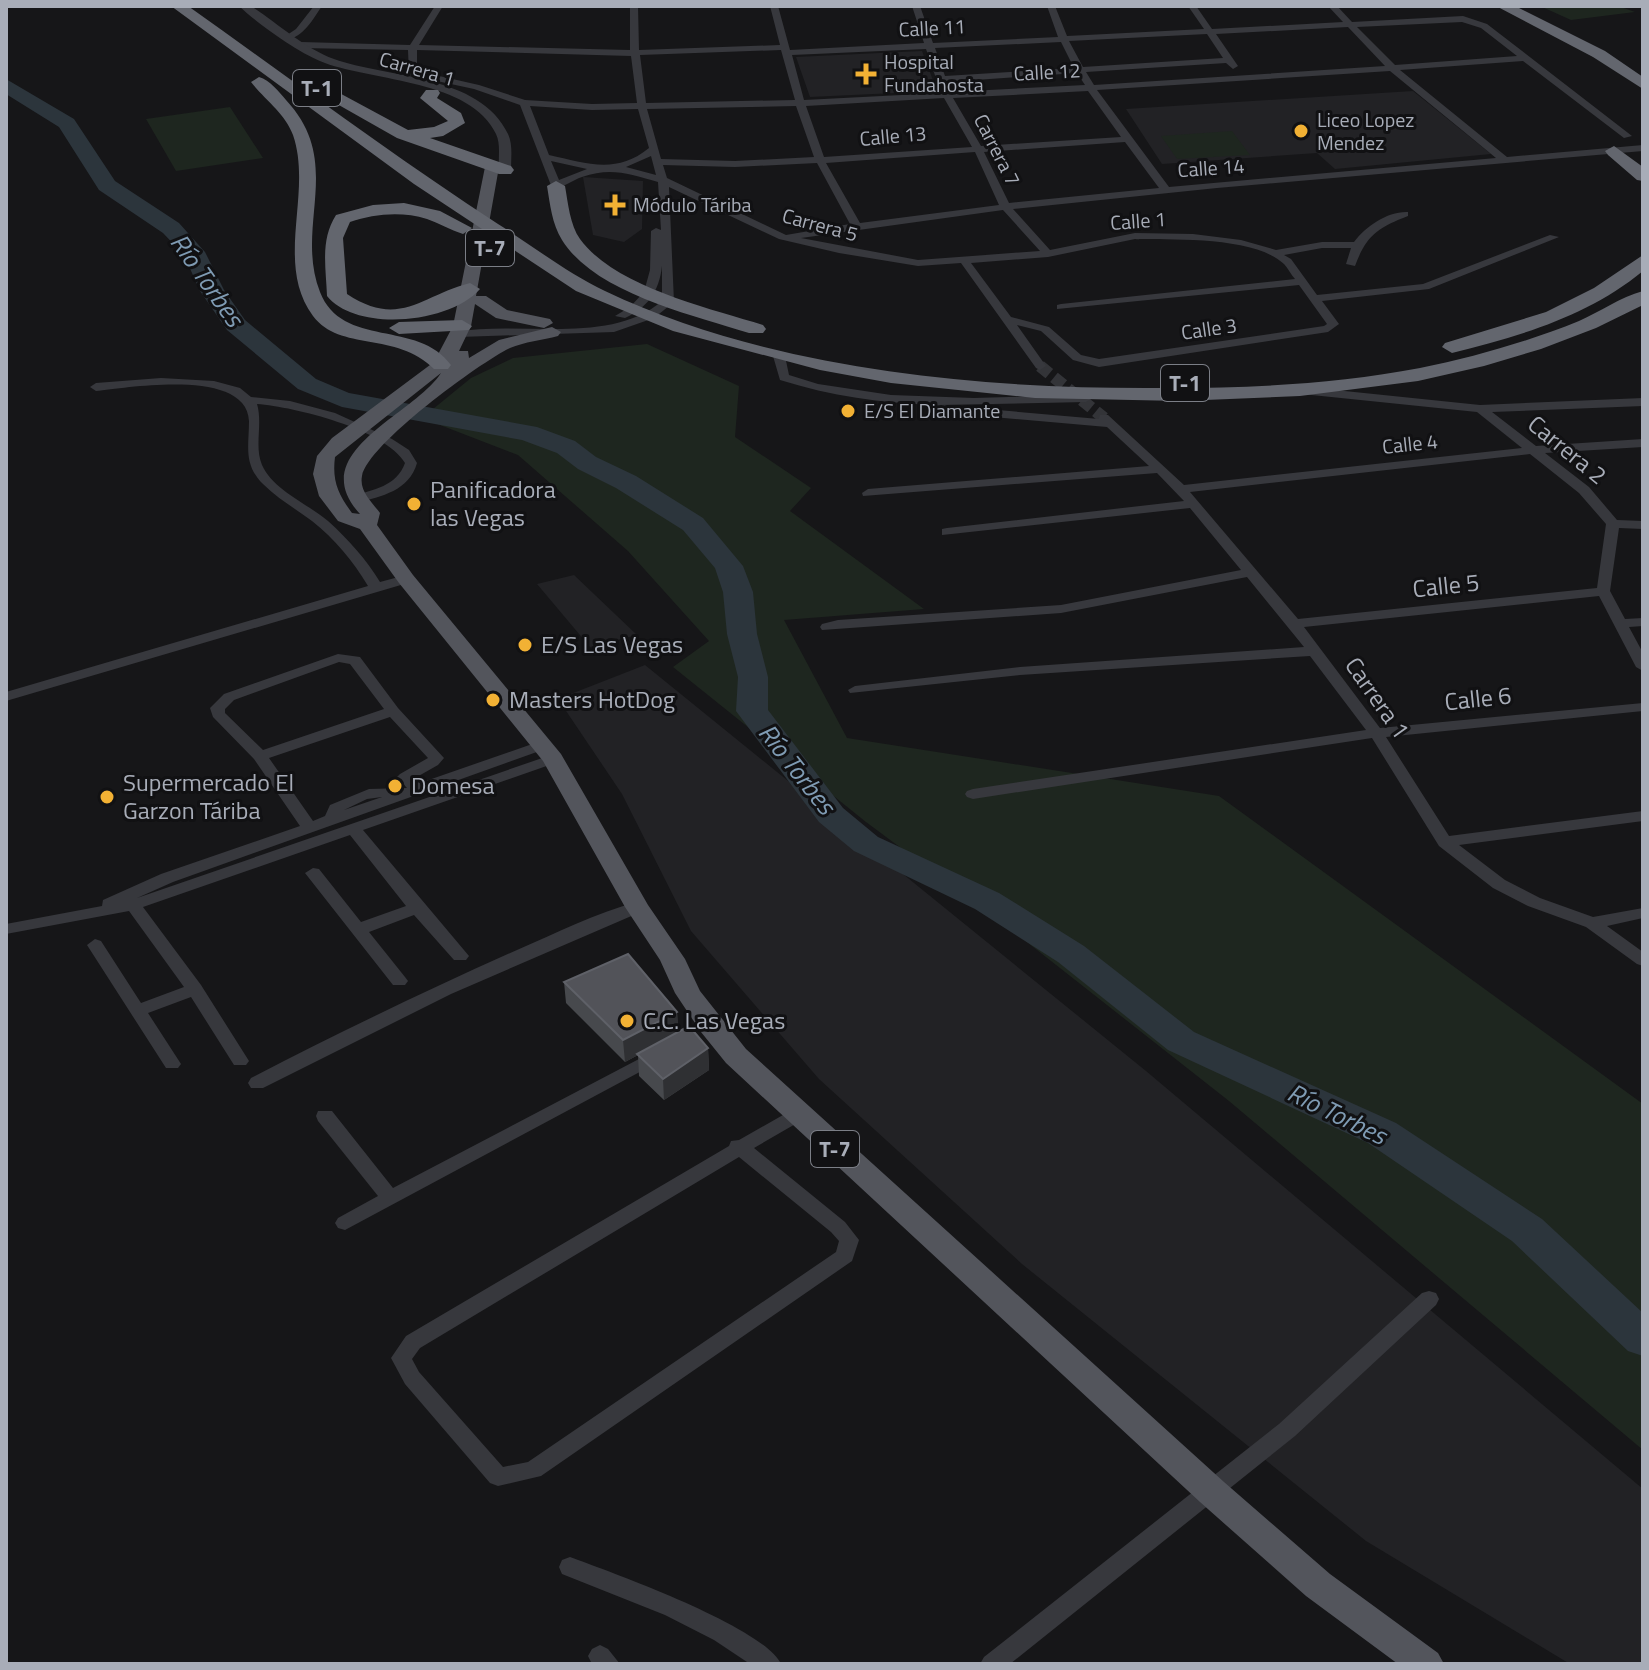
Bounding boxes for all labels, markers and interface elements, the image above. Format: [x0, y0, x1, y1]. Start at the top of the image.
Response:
street label: Calle 11 [898, 10, 966, 45]
street label: Carrera 1 [376, 43, 459, 94]
place label: Hospital Fundahosta [884, 46, 984, 100]
street label: Calle 12 [1013, 54, 1081, 89]
marker: Hospital Fundahosta [855, 63, 877, 85]
road number: T-1 [293, 70, 341, 106]
place label: Liceo Lopez Mendez [1317, 104, 1414, 158]
street label: Carrera 7 [966, 108, 1029, 191]
street label: Calle 13 [858, 117, 928, 154]
marker: Liceo Lopez Mendez [1292, 122, 1310, 140]
street label: Calle 14 [1176, 150, 1245, 185]
place label: Módulo Táriba [633, 189, 752, 220]
marker: Módulo Táriba [604, 194, 626, 216]
street label: Carrera 5 [779, 200, 861, 249]
street label: Calle 1 [1109, 203, 1167, 238]
water label: Río Torbes [161, 225, 255, 336]
road number: T-7 [466, 230, 514, 266]
street label: Calle 3 [1179, 309, 1239, 348]
road number: T-1 [1161, 365, 1209, 401]
place label: E/S El Diamante [864, 395, 1000, 426]
marker: E/S El Diamante [839, 402, 857, 420]
street label: Carrera 2 [1520, 406, 1615, 492]
street label: Calle 4 [1381, 425, 1439, 462]
place label: Panificadora las Vegas [430, 471, 556, 535]
marker: Panificadora las Vegas [405, 495, 423, 513]
street label: Calle 5 [1411, 564, 1481, 606]
place label: E/S Las Vegas [541, 626, 683, 662]
marker: E/S Las Vegas [516, 636, 534, 654]
street label: Carrera 1 [1337, 649, 1419, 746]
street label: Calle 6 [1443, 677, 1513, 719]
place label: Masters HotDog [509, 681, 675, 717]
marker: Masters HotDog [484, 691, 502, 709]
water label: Río Torbes [749, 715, 847, 824]
place label: Supermercado El Garzon Táriba [123, 764, 294, 828]
place label: Domesa [411, 767, 495, 803]
marker: Domesa [386, 777, 404, 795]
marker: Supermercado El Garzon Táriba [98, 788, 116, 806]
place label: C.C. Las Vegas [643, 1002, 785, 1038]
marker: C.C. Las Vegas [618, 1012, 636, 1030]
water label: Río Torbes [1281, 1073, 1395, 1155]
road number: T-7 [811, 1131, 859, 1167]

